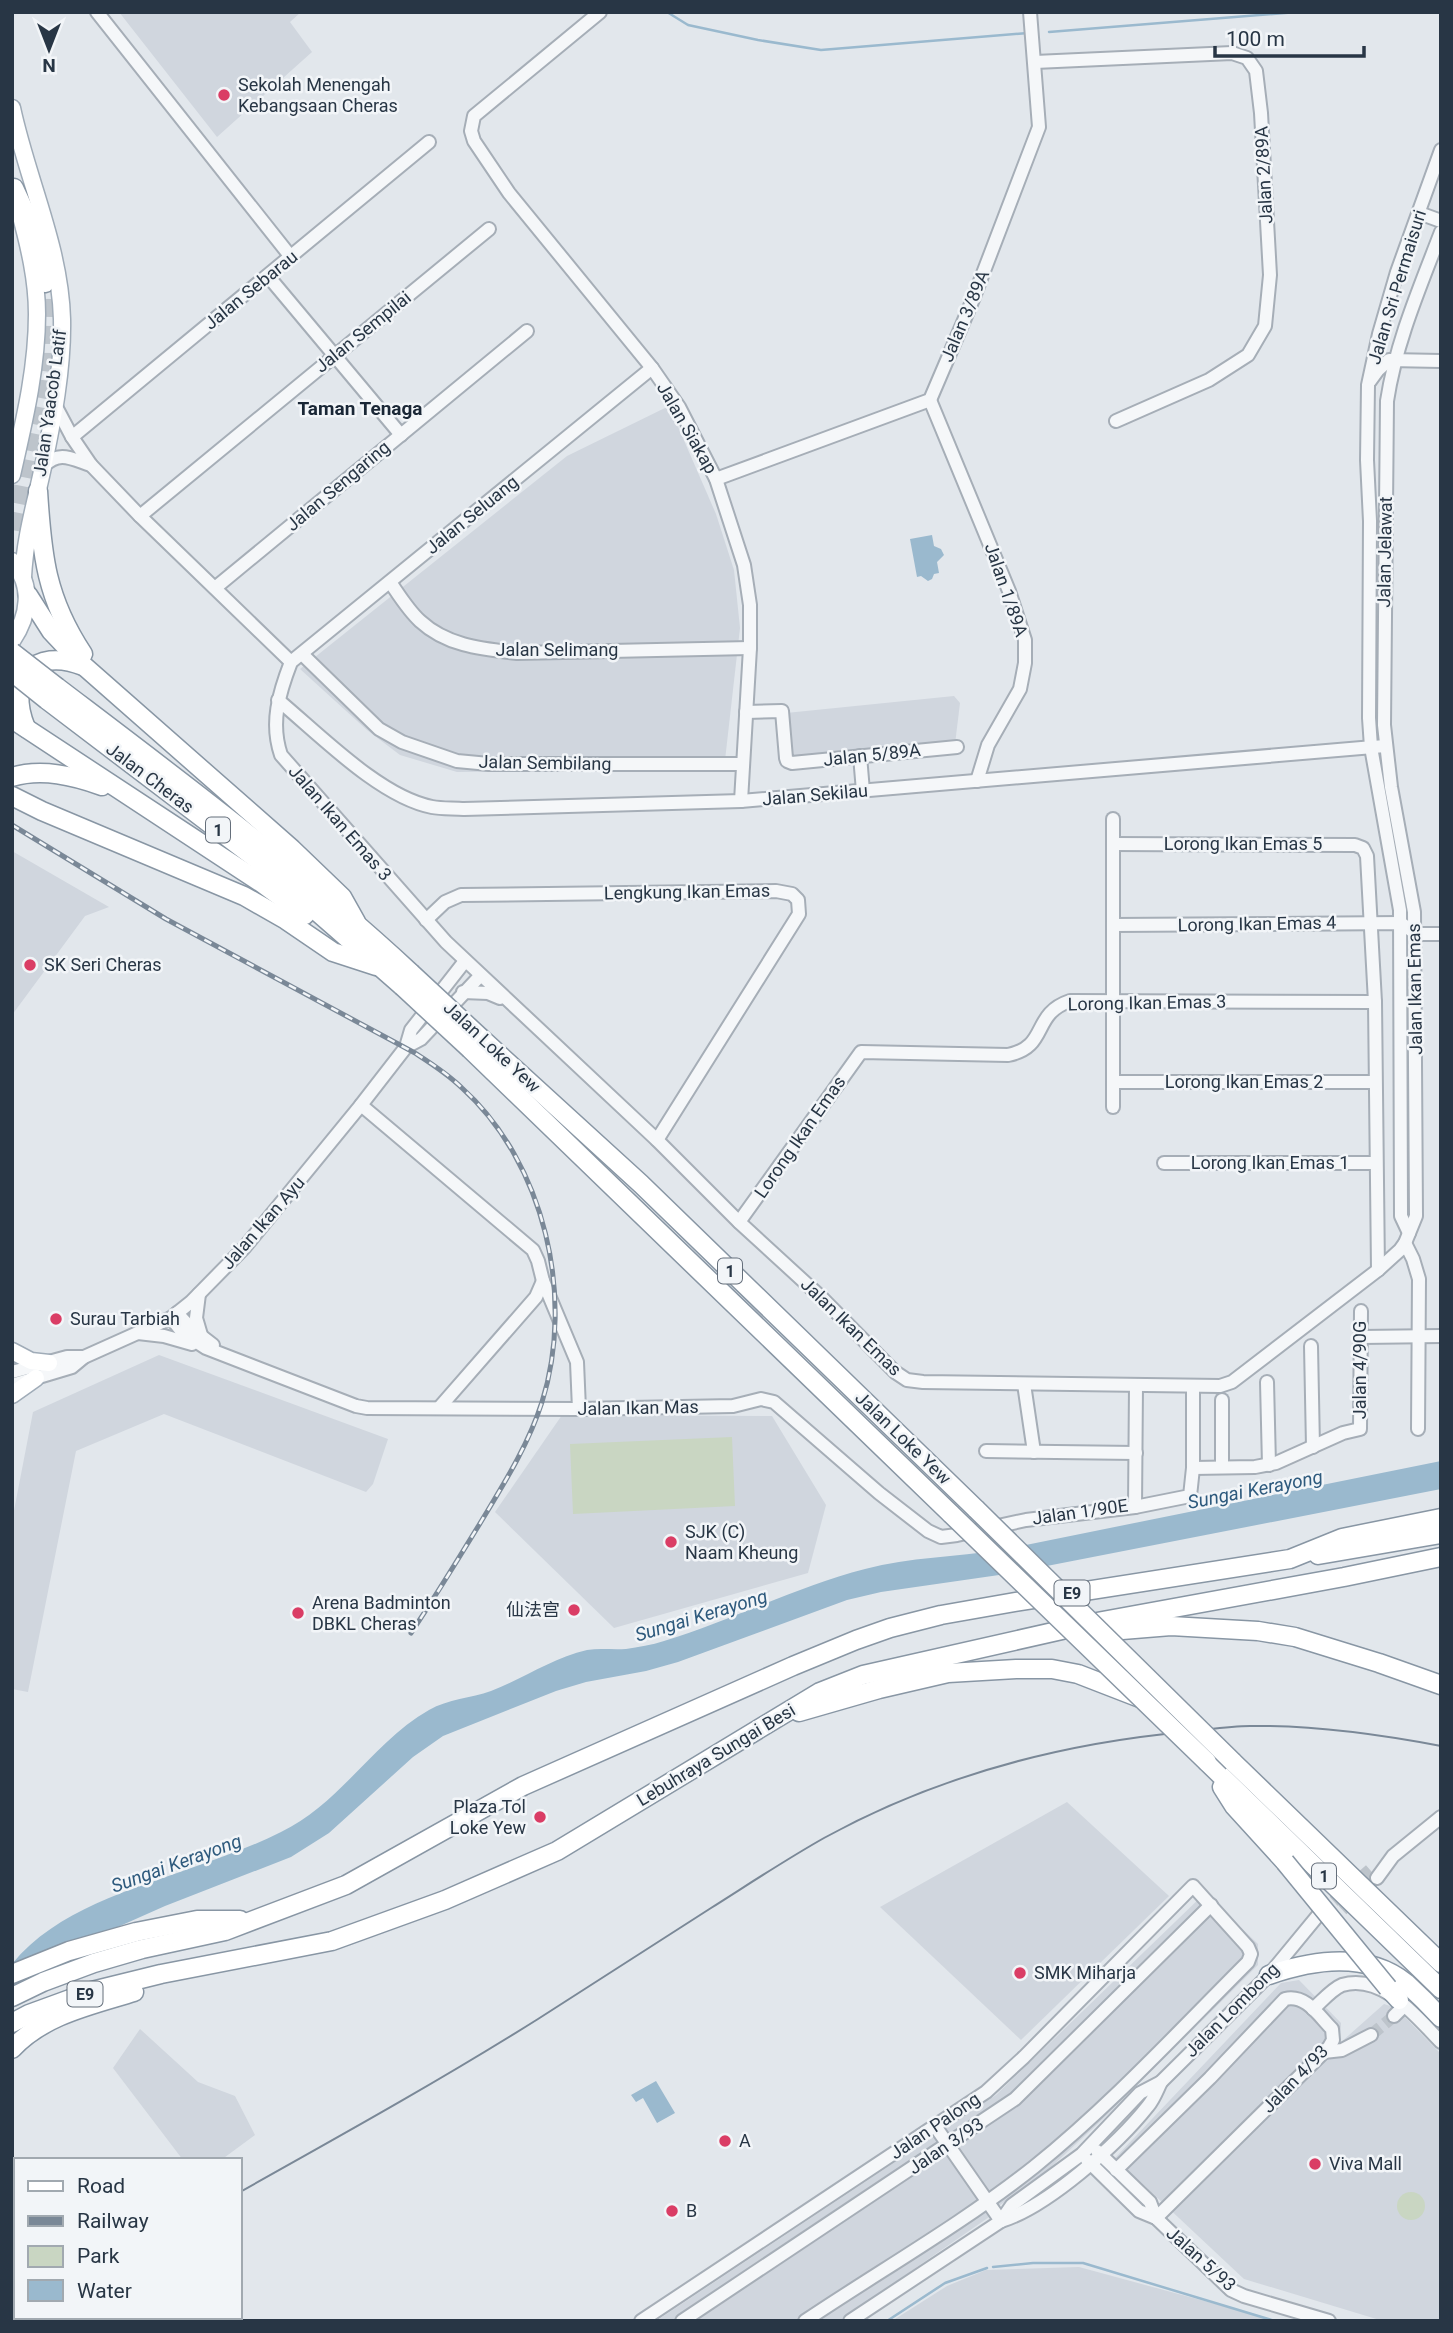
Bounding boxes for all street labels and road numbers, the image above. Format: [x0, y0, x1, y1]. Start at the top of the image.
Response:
street label: Jalan 2/89A [1250, 125, 1277, 224]
street label: Jalan Sri Permaisuri [1363, 207, 1430, 367]
street label: Jalan Sebarau [200, 246, 302, 334]
street label: Jalan 3/89A [936, 266, 993, 365]
street label: Jalan Sempilai [310, 287, 415, 377]
street label: Jalan Yaacob Latif [29, 327, 70, 478]
street label: Jalan Siakap [653, 378, 722, 477]
street label: Jalan Sengaring [282, 436, 394, 535]
street label: Jalan Seluang [421, 471, 522, 558]
street label: Jalan Jelawat [1373, 496, 1396, 608]
street label: Jalan 1/89A [981, 540, 1032, 640]
street label: Jalan Selimang [496, 639, 618, 660]
street label: Jalan Cheras [102, 738, 198, 817]
street label: Jalan 5/89A [822, 739, 922, 770]
street label: Jalan Sembilang [478, 751, 612, 774]
street label: Jalan Ikan Emas 3 [284, 761, 396, 885]
street label: Jalan Sekilau [761, 779, 869, 810]
road number: 1 [206, 818, 230, 842]
street label: Lorong Ikan Emas 5 [1164, 833, 1322, 854]
street label: Lengkung Ikan Emas [604, 880, 770, 903]
street label: Lorong Ikan Emas 4 [1178, 912, 1336, 935]
street label: Jalan Ikan Emas [1403, 923, 1426, 1055]
street label: Lorong Ikan Emas 3 [1068, 991, 1226, 1014]
street label: Jalan Loke Yew [440, 996, 545, 1097]
street label: Lorong Ikan Emas 2 [1165, 1071, 1323, 1092]
street label: Lorong Ikan Emas [750, 1072, 849, 1202]
street label: Lorong Ikan Emas 1 [1191, 1152, 1349, 1173]
street label: Jalan Ikan Ayu [217, 1172, 309, 1273]
road number: 1 [718, 1259, 742, 1284]
street label: Jalan Ikan Emas [797, 1273, 906, 1380]
street label: Jalan 4/90G [1349, 1321, 1370, 1419]
street label: Jalan Loke Yew [851, 1387, 956, 1489]
street label: Jalan Ikan Mas [577, 1396, 699, 1419]
street label: Jalan 1/90E [1031, 1494, 1129, 1529]
road number: E9 [1054, 1581, 1090, 1606]
street label: Lebuhraya Sungai Besi [633, 1699, 799, 1810]
road number: 1 [1312, 1864, 1336, 1888]
street label: Jalan Lombong [1180, 1958, 1283, 2061]
road number: E9 [68, 1982, 102, 2006]
street label: Jalan 4/93 [1257, 2040, 1332, 2117]
street label: Jalan Palong [886, 2088, 984, 2163]
street label: Jalan 3/93 [904, 2113, 987, 2178]
street label: Jalan 5/93 [1162, 2222, 1240, 2295]

